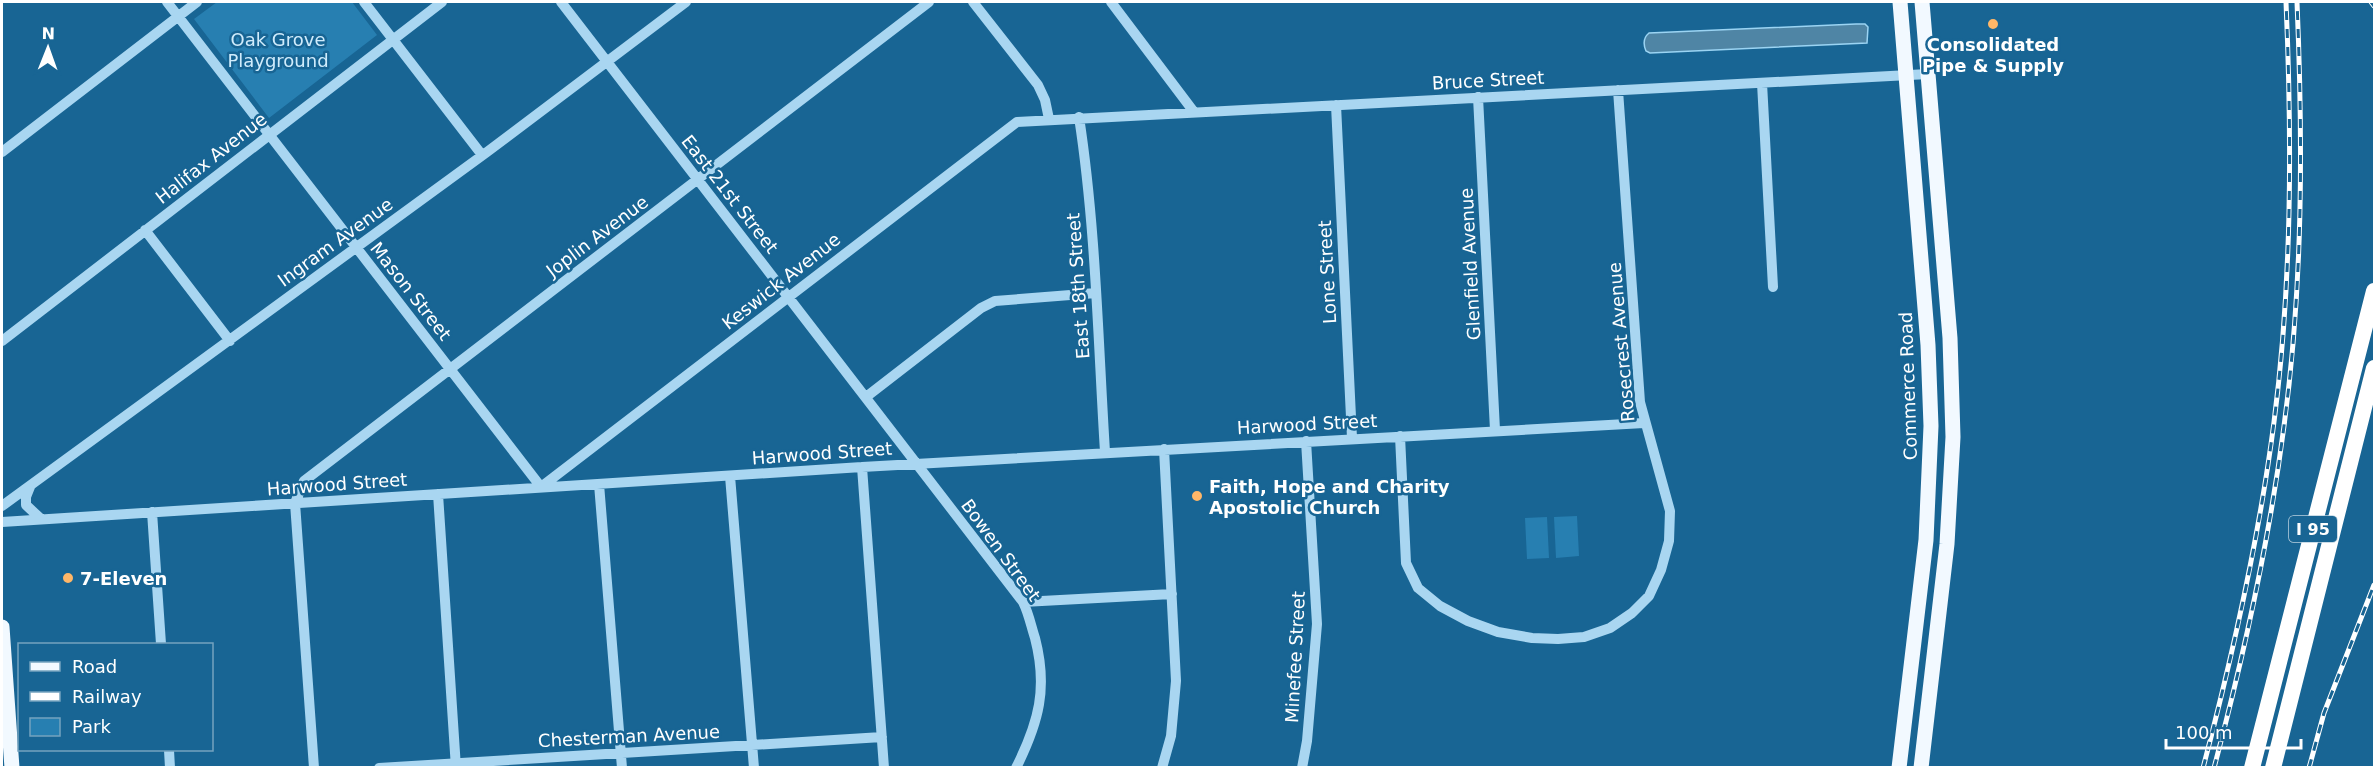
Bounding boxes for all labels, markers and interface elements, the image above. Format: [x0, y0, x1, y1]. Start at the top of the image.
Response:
marker: Consolidated Pipe & Supply [1986, 17, 2000, 31]
north arrow [18, 18, 78, 78]
text: N [41, 24, 55, 43]
park label: Oak Grove Playground [227, 29, 329, 71]
place label: Consolidated Pipe & Supply [1922, 34, 2064, 76]
street label: Bruce Street [1431, 67, 1545, 93]
street label: Halifax Avenue [151, 108, 271, 208]
street label: East 21st Street [677, 131, 783, 257]
street label: Glenfield Avenue [1456, 187, 1484, 341]
street label: Joplin Avenue [541, 191, 652, 282]
street label: Ingram Avenue [274, 193, 396, 291]
street label: East 18th Street [1062, 212, 1094, 360]
street label: Lone Street [1314, 220, 1340, 324]
street label: Keswick Avenue [718, 228, 844, 334]
street label: Mason Street [366, 238, 456, 344]
street label: Rosecrest Avenue [1604, 261, 1638, 423]
street label: Commerce Road [1895, 311, 1921, 461]
street label: Harwood Street [1236, 410, 1378, 438]
street label: Harwood Street [751, 438, 893, 468]
street label: Harwood Street [266, 469, 408, 499]
place label: Faith, Hope and Charity Apostolic Church [1209, 476, 1450, 518]
marker: Faith, Hope and Charity Apostolic Church [1190, 489, 1204, 503]
street label: Bowen Street [957, 495, 1045, 605]
road number: I 95 [2289, 516, 2337, 542]
place label: 7-Eleven [80, 568, 167, 589]
marker: 7-Eleven [61, 571, 75, 585]
street label: Minefee Street [1281, 591, 1309, 723]
legend [18, 643, 213, 751]
text: Road [72, 656, 117, 677]
text: Railway [72, 686, 142, 707]
scale bar [2166, 712, 2301, 750]
text: Park [72, 716, 111, 737]
street label: Chesterman Avenue [537, 721, 721, 751]
text: 100 m [2175, 722, 2233, 743]

